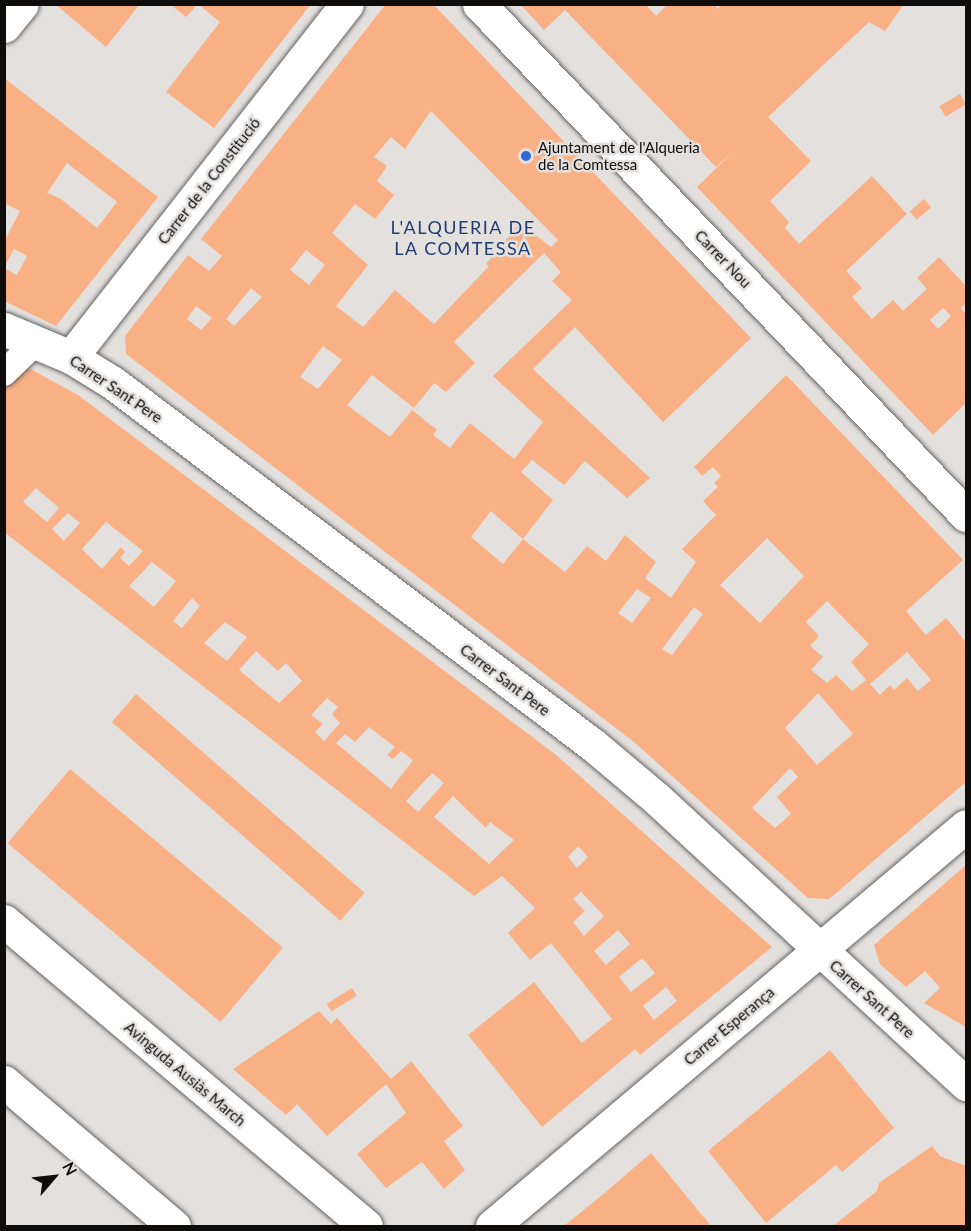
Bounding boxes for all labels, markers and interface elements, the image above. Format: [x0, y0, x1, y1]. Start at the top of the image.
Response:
street label: Carrer de la Constitució [154, 114, 264, 248]
place label: Ajuntament de l'Alqueria de la Comtessa [538, 138, 700, 173]
marker: Ajuntament de l'Alqueria de la Comtessa [519, 149, 533, 163]
district label: L'ALQUERIA DE LA COMTESSA [390, 217, 536, 260]
street label: Carrer Nou [691, 226, 755, 292]
street label: Carrer Sant Pere [66, 351, 166, 427]
street label: Carrer Sant Pere [457, 640, 553, 720]
street label: Carrer Sant Pere [826, 956, 918, 1042]
street label: Carrer Esperança [680, 983, 778, 1069]
street label: Avinguda Ausiàs March [121, 1018, 249, 1130]
north arrow [24, 1147, 84, 1207]
text: N [59, 1158, 82, 1178]

